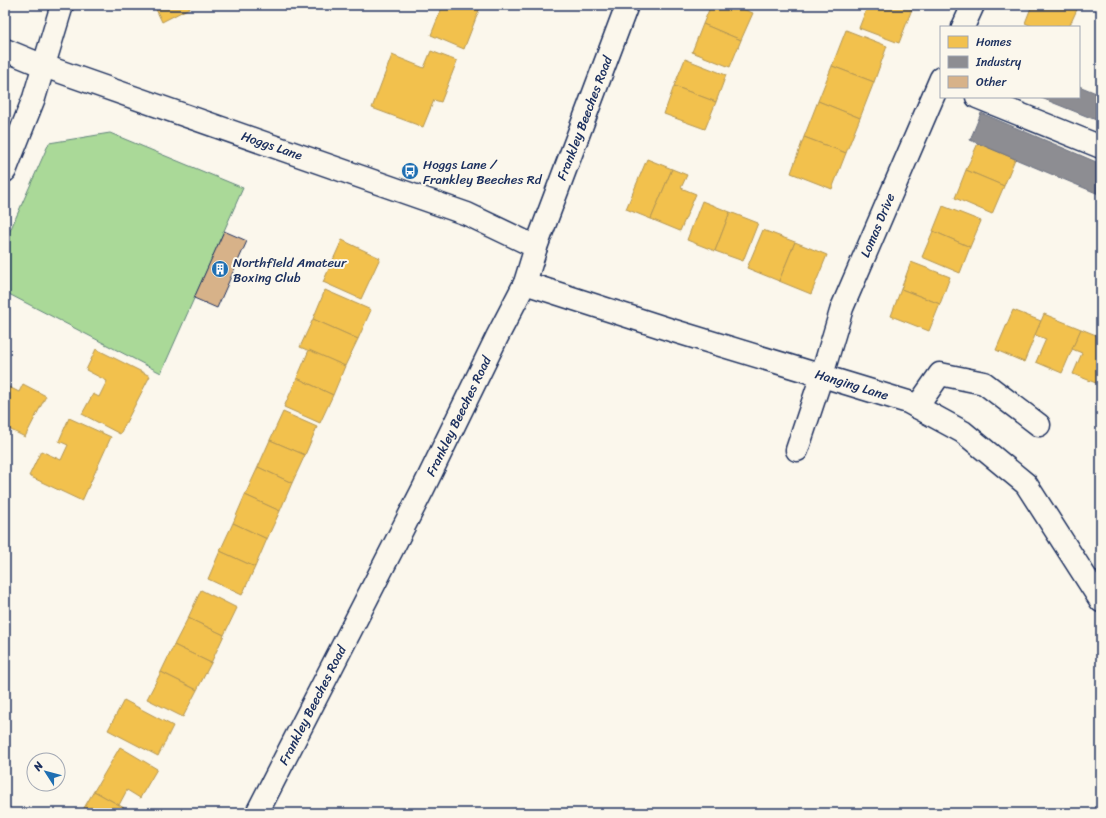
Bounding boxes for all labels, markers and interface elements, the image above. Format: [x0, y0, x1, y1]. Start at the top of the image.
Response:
legend [940, 26, 1080, 98]
text: Homes [976, 31, 1012, 53]
text: Industry [975, 51, 1022, 73]
street label: Frankley Beeches Road [550, 52, 619, 184]
text: Other [976, 71, 1007, 93]
street label: Hoggs Lane [238, 124, 306, 167]
place label: Hoggs Lane / Frankley Beeches Rd [423, 153, 543, 191]
bus stop icon: Hoggs Lane / Frankley Beeches Rd [400, 161, 420, 181]
street label: Lomas Drive [854, 189, 901, 261]
place label: Northfield Amateur Boxing Club [233, 251, 347, 289]
building icon: Northfield Amateur Boxing Club [210, 259, 230, 279]
street label: Frankley Beeches Road [419, 351, 498, 480]
street label: Hanging Lane [812, 362, 892, 407]
street label: Frankley Beeches Road [272, 640, 353, 769]
north arrow [26, 752, 66, 792]
text: N [28, 757, 48, 776]

